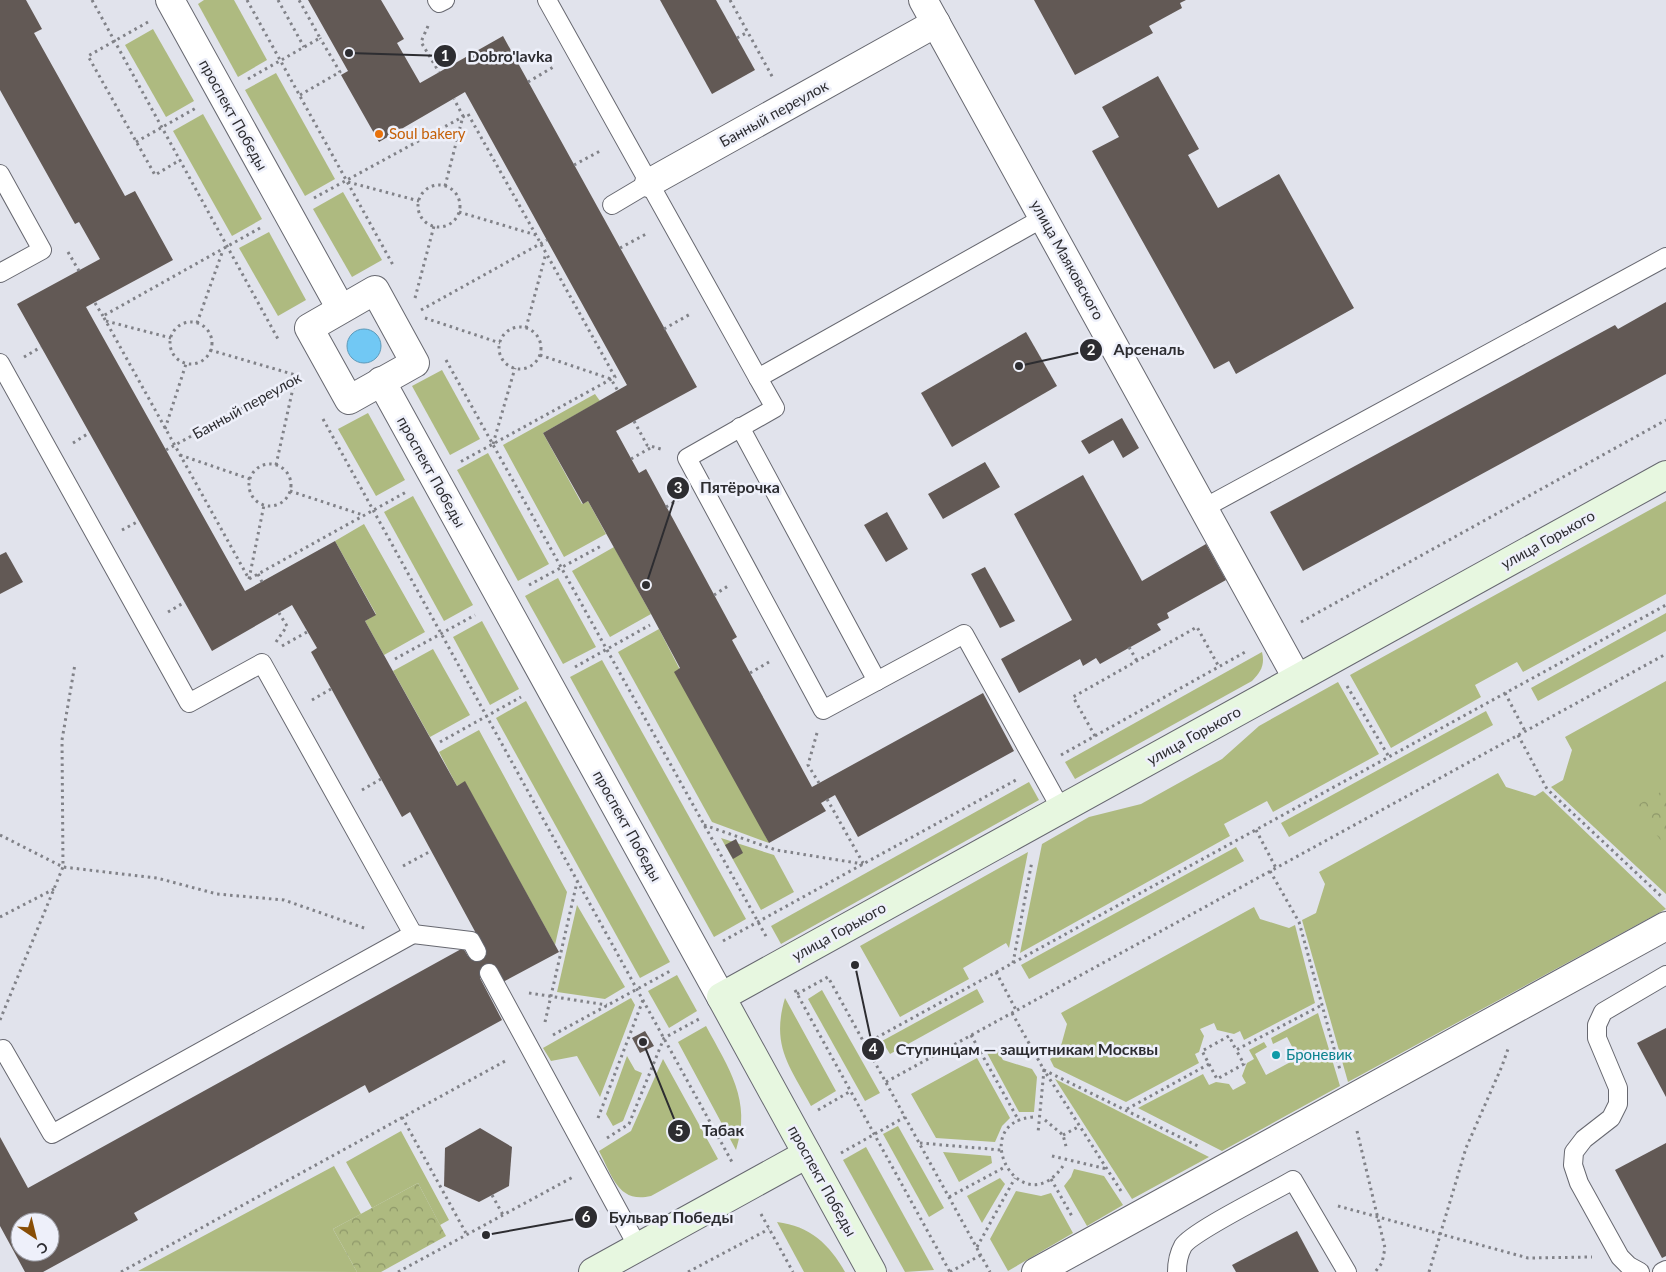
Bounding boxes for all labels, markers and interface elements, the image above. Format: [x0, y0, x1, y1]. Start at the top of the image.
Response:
callout: Dobro'lavka [433, 40, 563, 71]
text: 1 [441, 46, 449, 64]
text: Dobro'lavka [467, 46, 553, 65]
street label: проспект Победы [196, 56, 272, 173]
street label: Банный переулок [716, 76, 831, 150]
place label: Soul bakery [389, 124, 466, 142]
marker: Soul bakery [373, 128, 385, 140]
street label: улица Маяковского [1027, 196, 1108, 323]
callout: Арсеналь [1079, 334, 1195, 365]
text: Арсеналь [1113, 339, 1185, 358]
text: 2 [1087, 340, 1096, 358]
street label: Банный переулок [189, 368, 304, 442]
street label: проспект Победы [394, 413, 470, 530]
callout: Пятёрочка [665, 472, 790, 503]
text: Пятёрочка [700, 477, 780, 496]
text: 3 [674, 478, 682, 496]
street label: улица Горького [1497, 506, 1598, 572]
street label: улица Горького [1143, 702, 1244, 768]
street label: проспект Победы [590, 767, 666, 884]
street label: улица Горького [788, 898, 889, 964]
callout: Ступинцам — защитникам Москвы [861, 1033, 1168, 1064]
text: 4 [869, 1039, 878, 1057]
text: Ступинцам — защитникам Москвы [896, 1039, 1158, 1058]
place label: Броневик [1286, 1045, 1353, 1063]
marker: Броневик [1270, 1049, 1282, 1061]
callout: Табак [667, 1115, 754, 1146]
text: Табак [702, 1120, 744, 1139]
text: 5 [675, 1121, 683, 1139]
street label: проспект Победы [785, 1122, 861, 1239]
callout: Бульвар Победы [573, 1201, 743, 1232]
text: 6 [582, 1207, 591, 1225]
text: Бульвар Победы [609, 1207, 733, 1226]
north arrow [10, 1212, 60, 1262]
text: С [33, 1238, 51, 1258]

